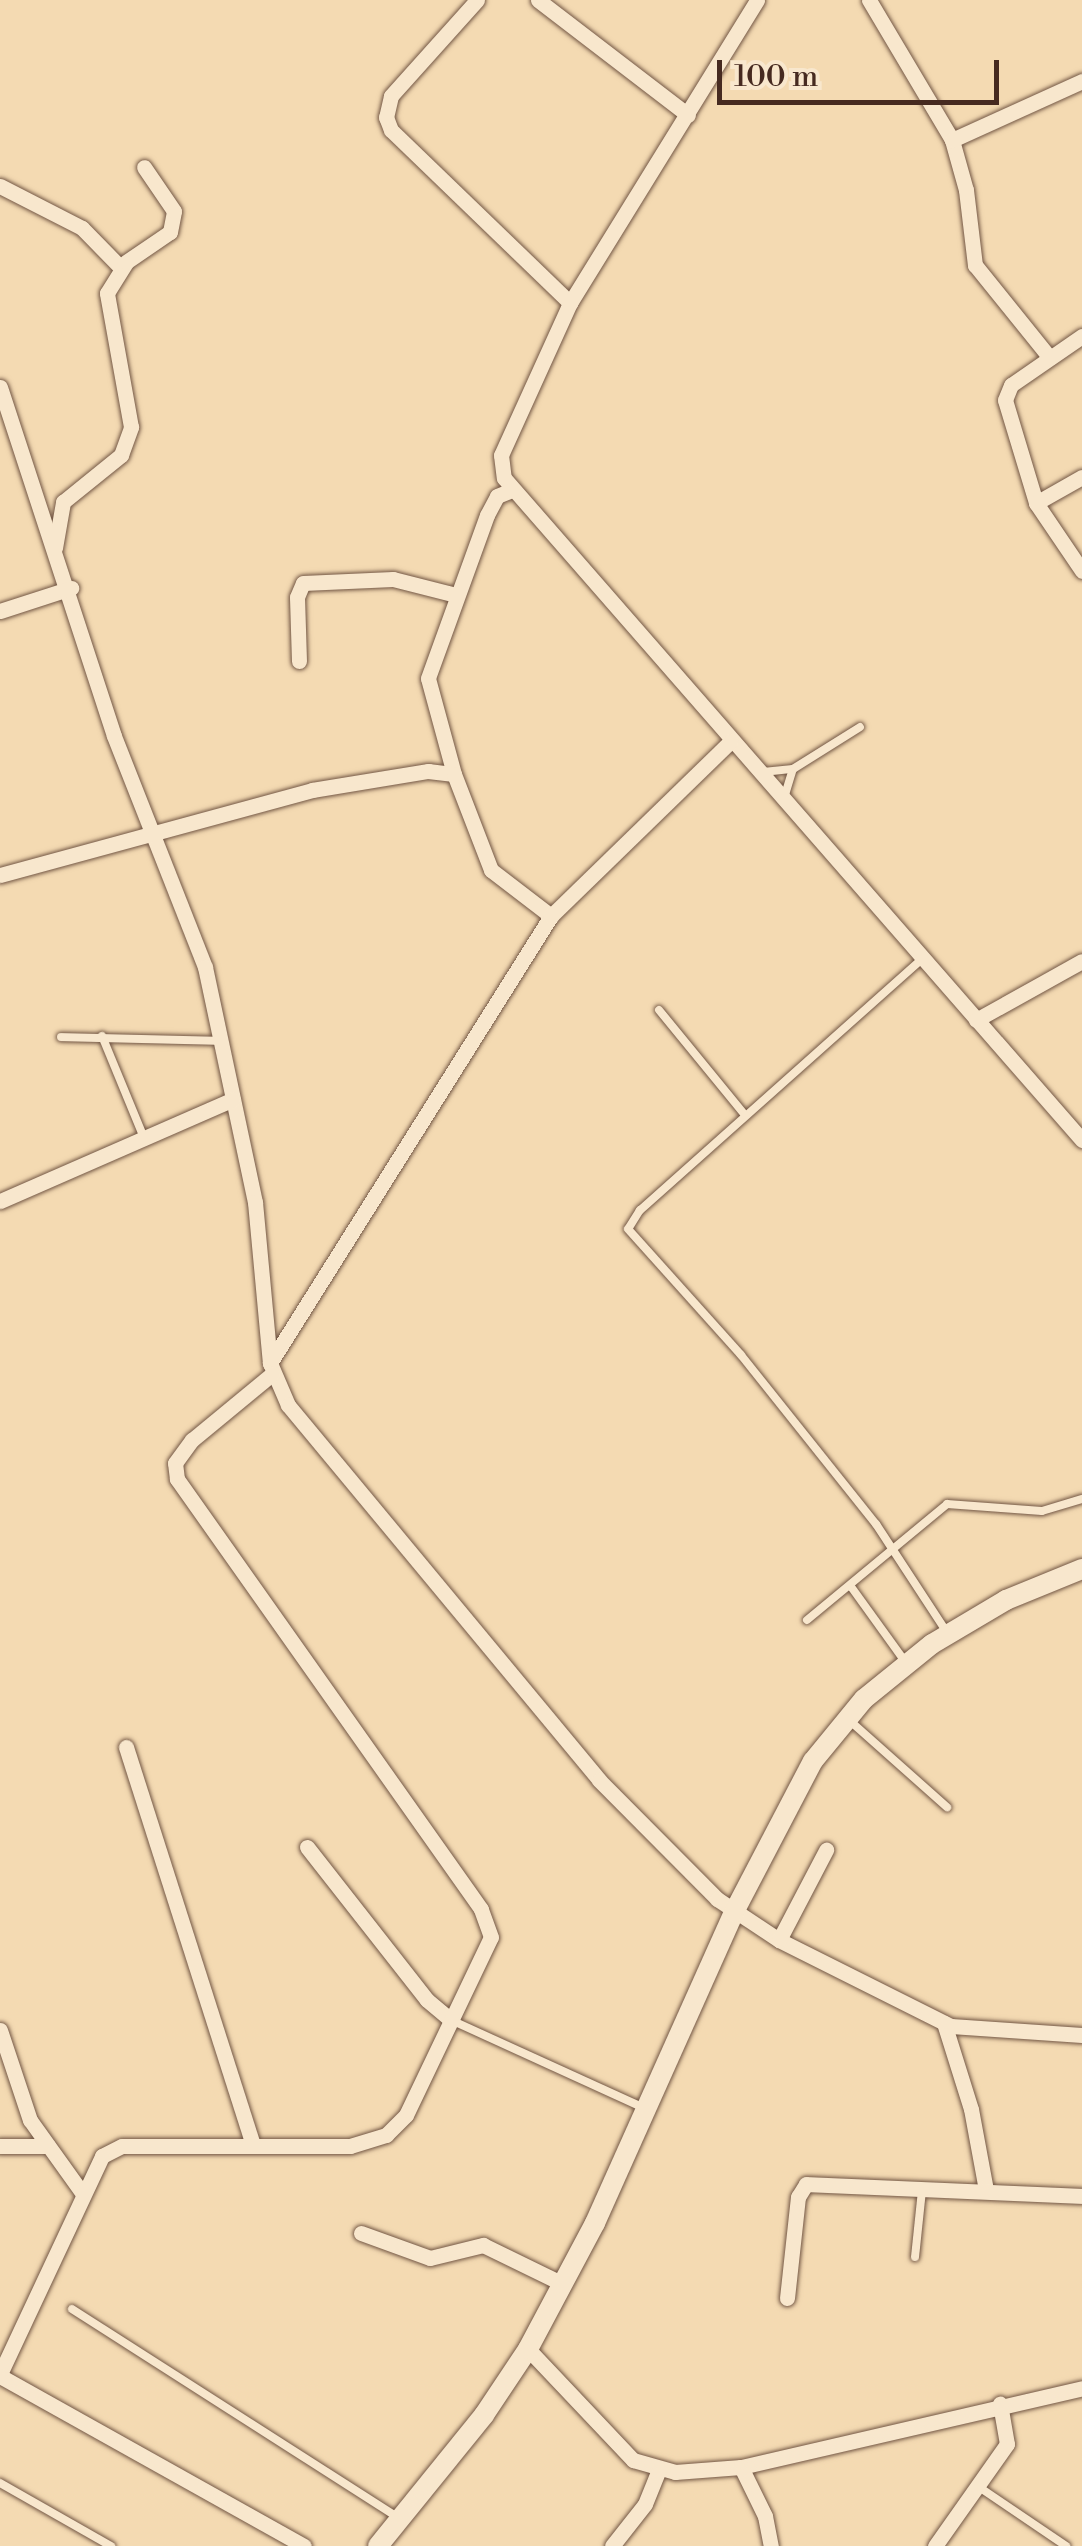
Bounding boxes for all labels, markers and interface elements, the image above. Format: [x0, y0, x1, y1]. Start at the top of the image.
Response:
scale bar [722, 40, 1004, 102]
text: 100 m [734, 58, 818, 96]

